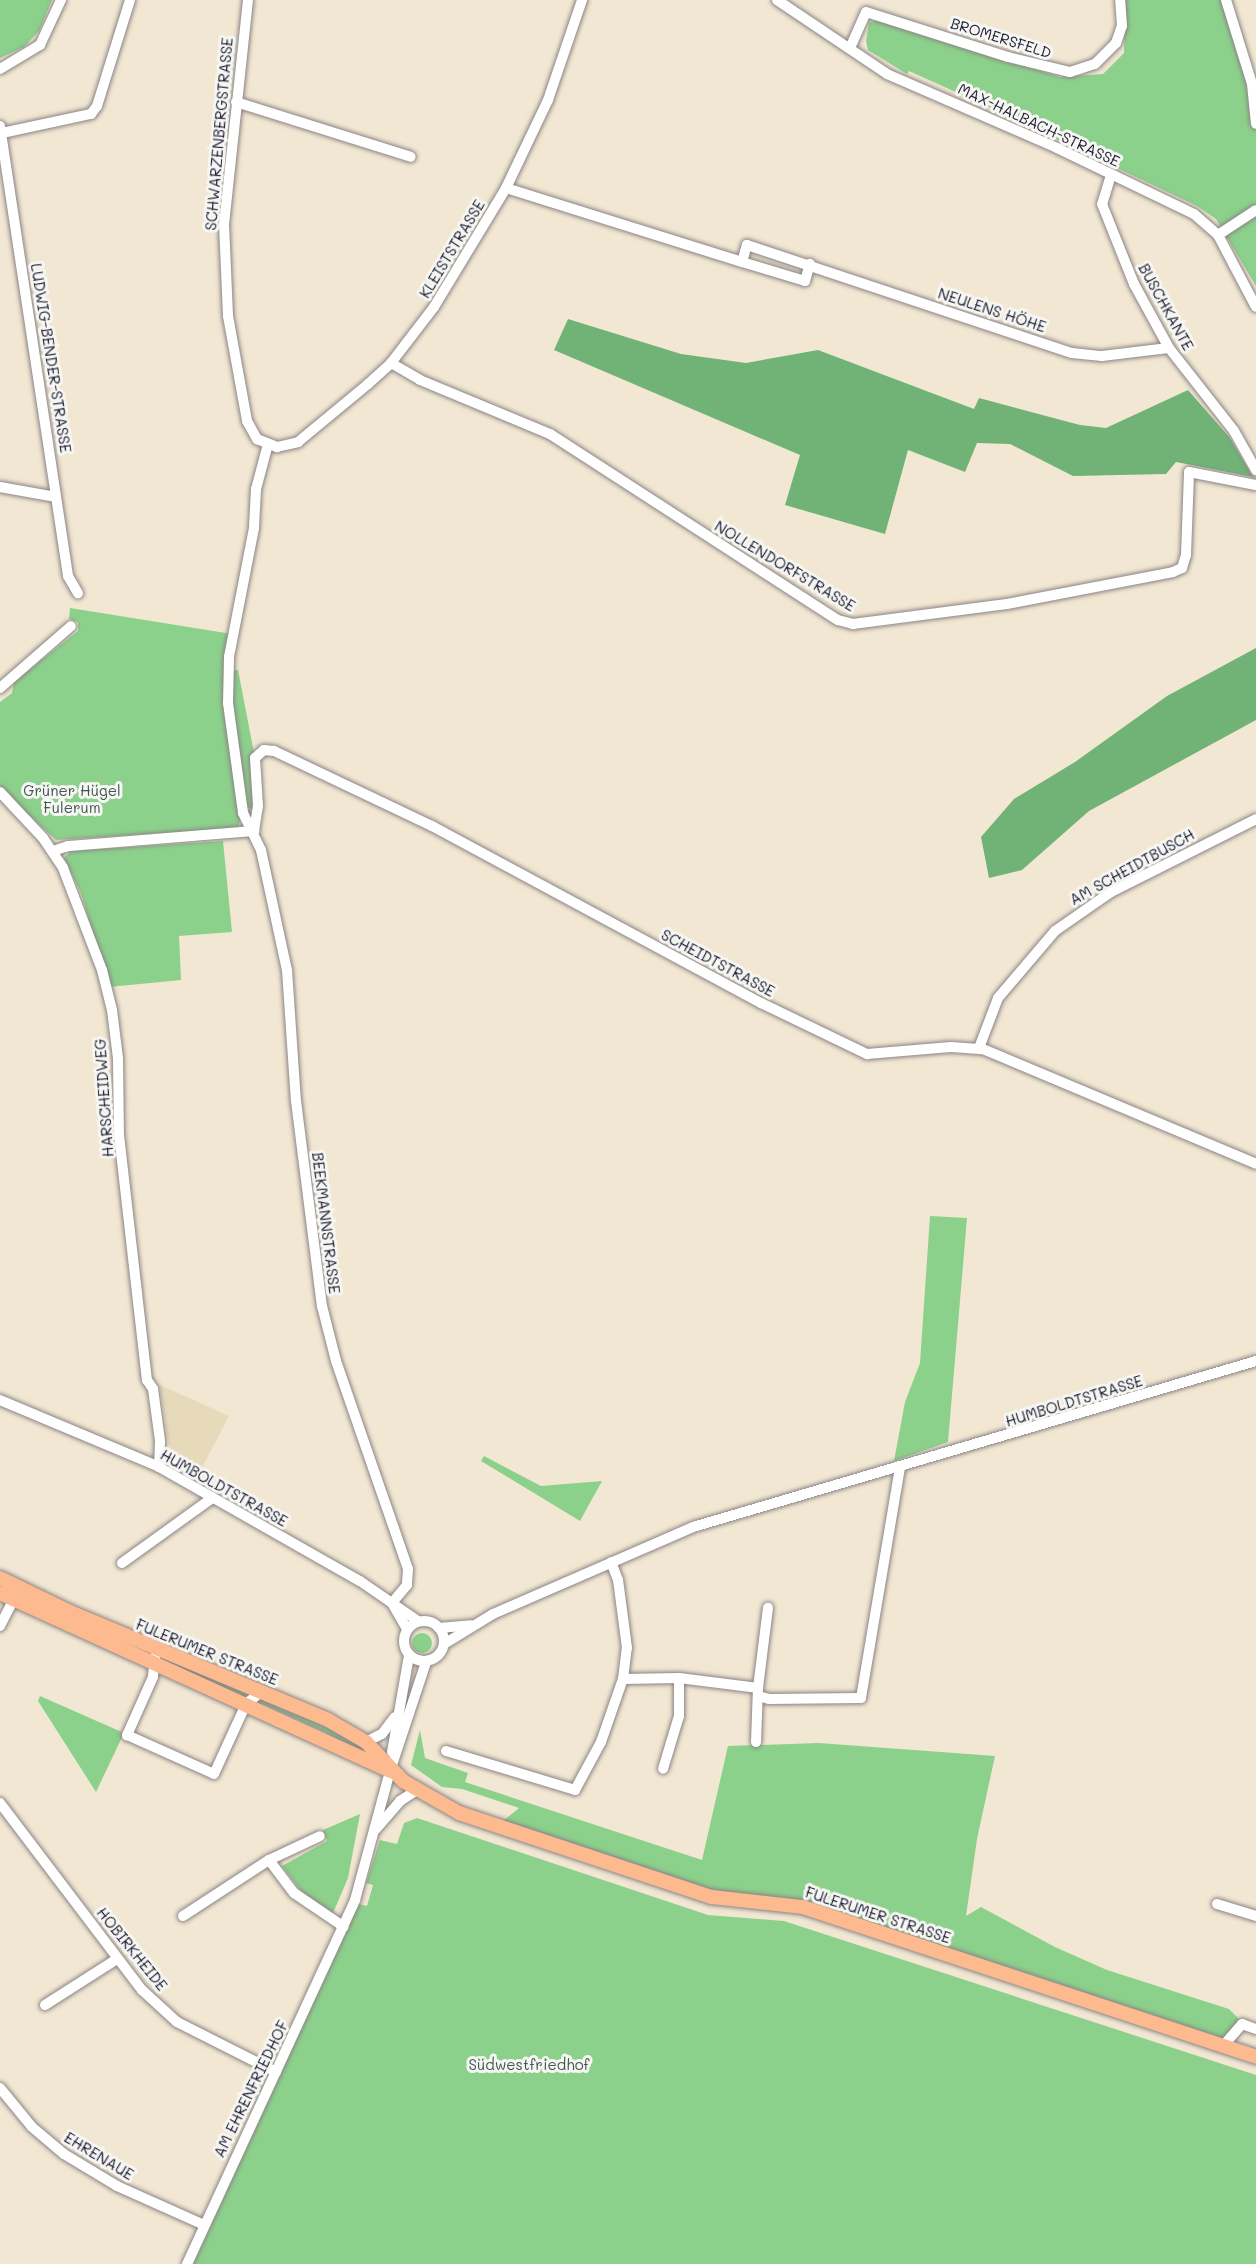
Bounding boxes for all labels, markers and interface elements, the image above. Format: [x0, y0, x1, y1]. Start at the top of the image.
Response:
street label: BROMERSFELD [948, 14, 1054, 62]
street label: SCHWARZENBERGSTRASSE [202, 37, 236, 231]
street label: MAX-HALBACH-STRASSE [955, 80, 1123, 170]
street label: KLEISTSTRASSE [416, 197, 488, 301]
street label: BUSCHKANTE [1135, 260, 1197, 354]
street label: LUDWIG-BENDER-STRASSE [27, 262, 75, 454]
street label: NEULENS HÖHE [936, 284, 1048, 336]
street label: NOLLENDORFSTRASSE [711, 517, 859, 615]
park label: Grüner Hügel Fulerum [23, 781, 121, 816]
street label: AM SCHEIDTBUSCH [1066, 825, 1198, 909]
street label: SCHEIDTSTRASSE [658, 925, 778, 1001]
street label: HARSCHEIDWEG [91, 1038, 117, 1158]
street label: BEEKMANNSTRASSE [308, 1151, 344, 1295]
street label: HUMBOLDTSTRASSE [1003, 1372, 1145, 1430]
street label: HUMBOLDTSTRASSE [157, 1446, 291, 1530]
street label: FULERUMER STRASSE [133, 1615, 281, 1689]
street label: FULERUMER STRASSE [803, 1883, 953, 1947]
street label: HOBIRKHEIDE [93, 1904, 171, 1994]
street label: AM EHRENFRIEDHOF [210, 2018, 292, 2160]
park label: Südwestfriedhof [469, 2056, 589, 2074]
street label: EHRENAUE [61, 2128, 137, 2184]

